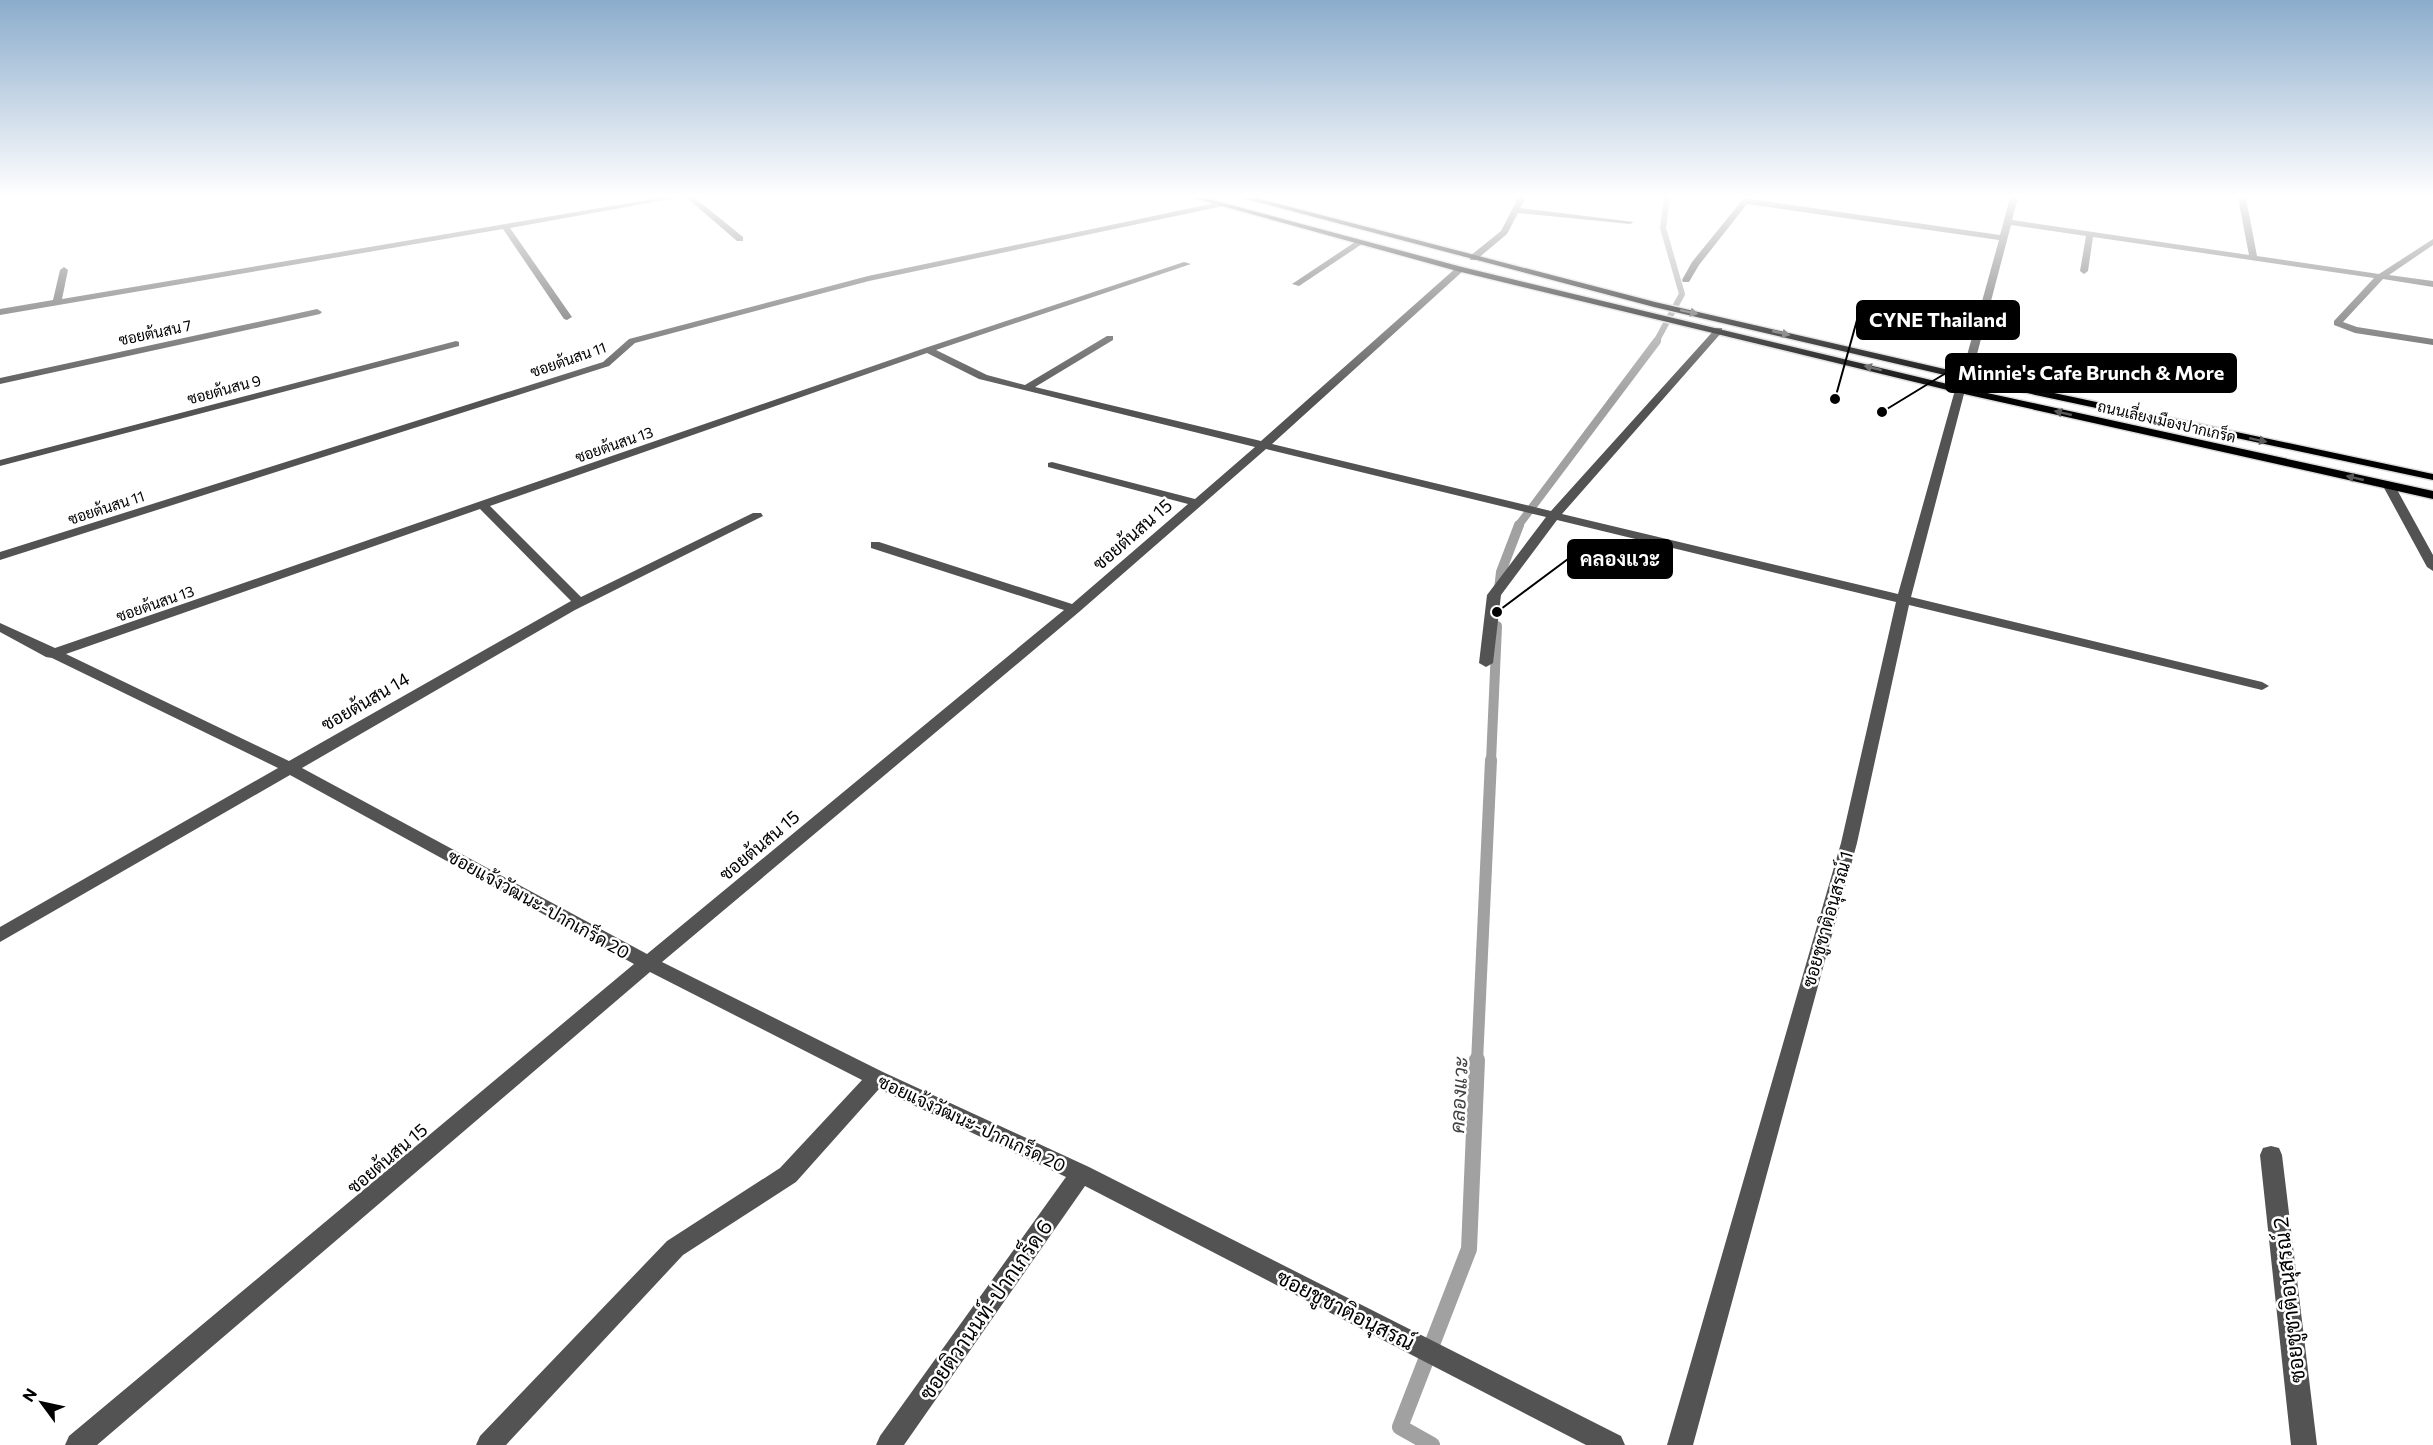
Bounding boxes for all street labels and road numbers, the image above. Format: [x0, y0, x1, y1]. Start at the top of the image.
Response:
street label: ซอยต้นสน 7 [117, 315, 193, 349]
street label: ซอยต้นสน 11 [528, 338, 608, 380]
street label: ซอยต้นสน 9 [185, 371, 263, 407]
street label: ถนนเลี่ยงเมืองปากเกร็ด [2096, 391, 2239, 446]
street label: ซอยต้นสน 13 [573, 422, 655, 466]
street label: ซอยต้นสน 11 [66, 486, 146, 528]
street label: ซอยต้นสน 15 [1088, 494, 1176, 574]
street label: ซอยต้นสน 13 [114, 581, 196, 625]
street label: ซอยต้นสน 14 [317, 667, 413, 735]
street label: ซอยต้นสน 15 [714, 805, 804, 885]
street label: ซอยแจ้งวัฒนะ-ปากเกร็ด 20 [444, 843, 635, 963]
street label: ซอยชูชาติอนุสรณ์ 1 [1796, 848, 1860, 990]
street label: ซอยแจ้งวัฒนะ-ปากเกร็ด 20 [875, 1068, 1070, 1176]
street label: ซอยต้นสน 15 [342, 1118, 432, 1198]
street label: ซอยติวานนท์-ปากเกร็ด 6 [912, 1213, 1057, 1404]
street label: ซอยชูชาติอนุสรณ์ 2 [2267, 1215, 2313, 1384]
street label: ซอยชูชาติอนุสรณ์ [1271, 1264, 1419, 1358]

